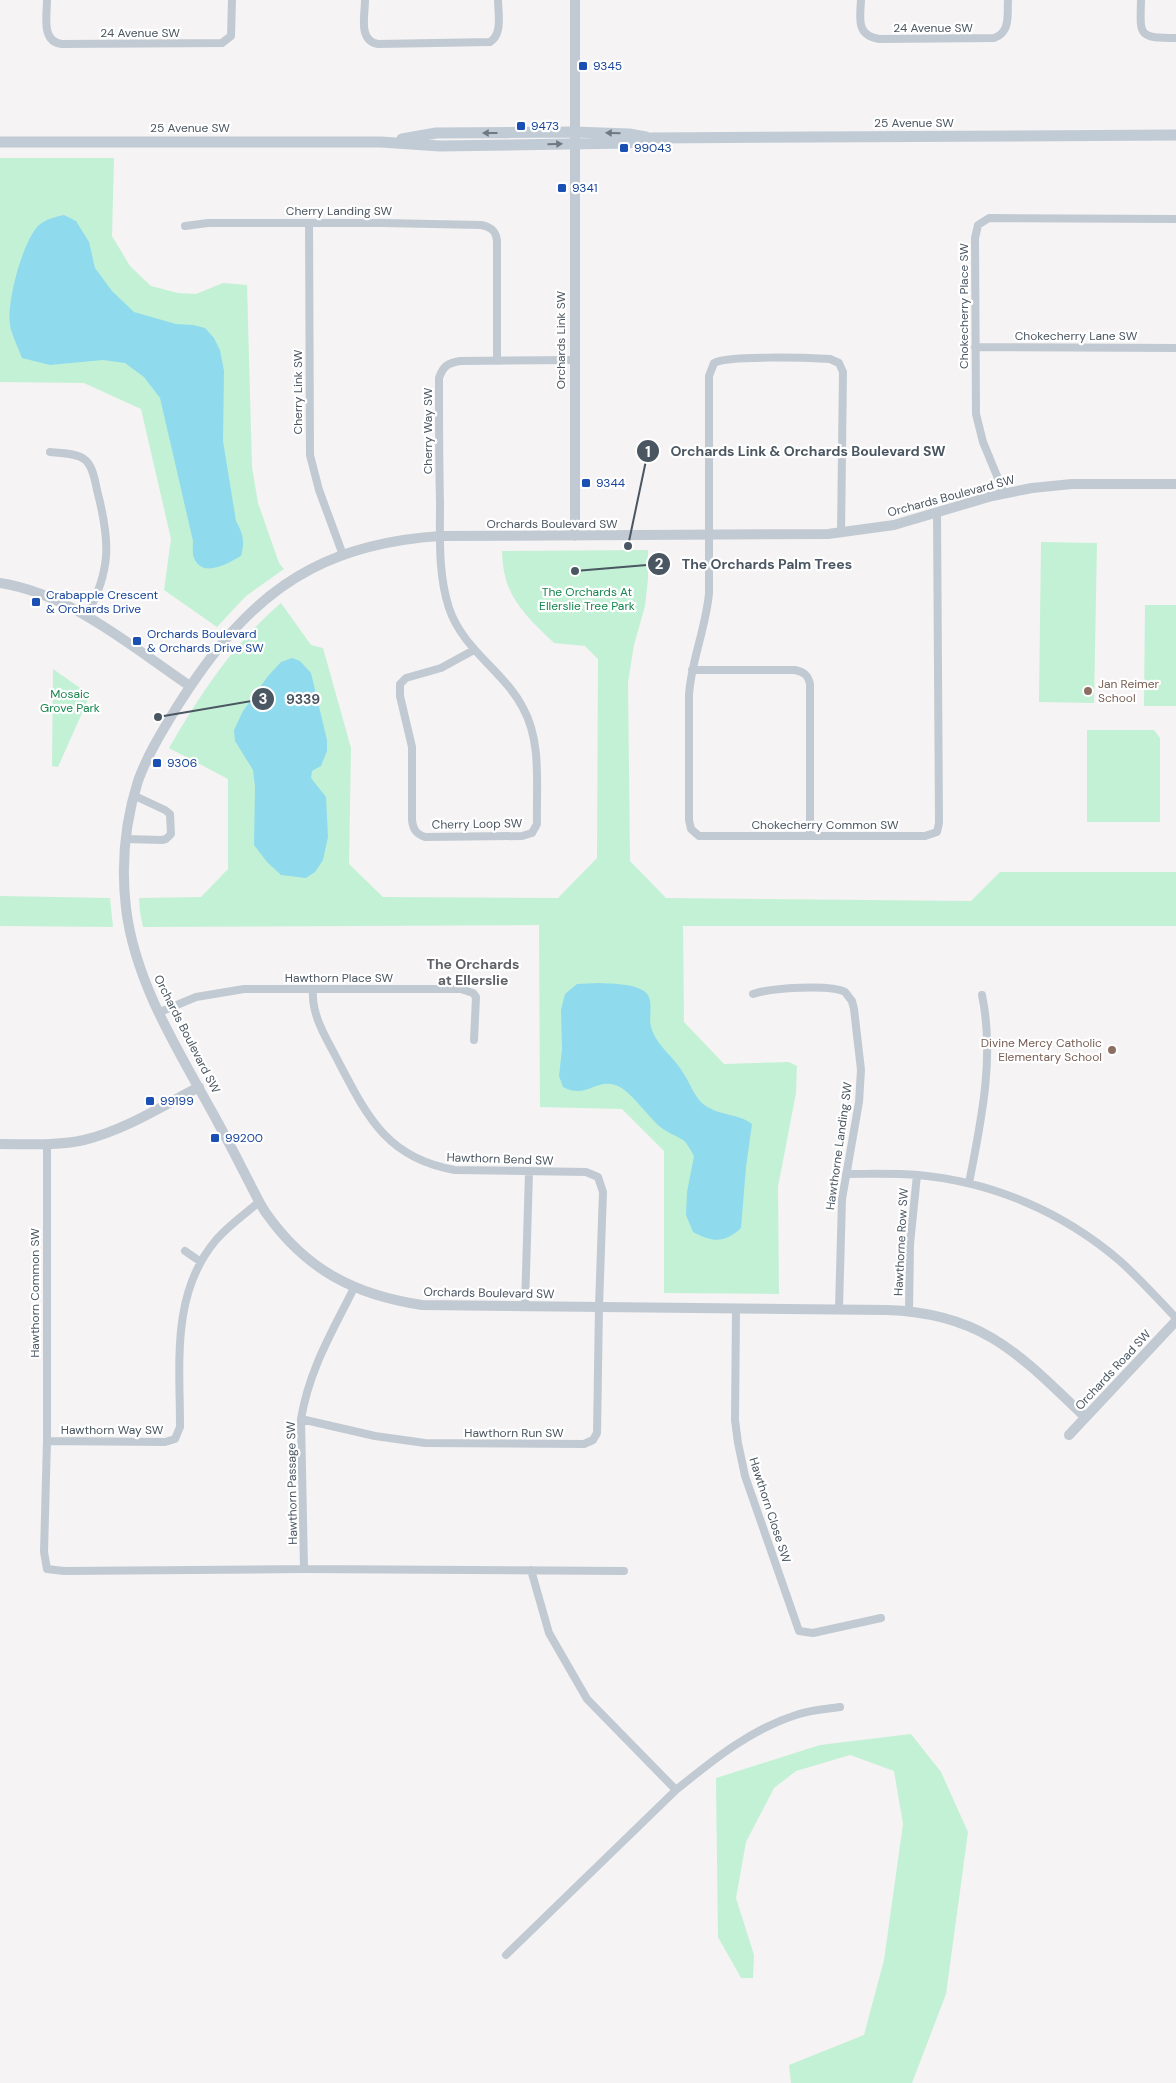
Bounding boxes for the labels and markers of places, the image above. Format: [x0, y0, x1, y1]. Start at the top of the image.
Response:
place label: 9345 [593, 58, 622, 74]
marker: 9345 [577, 60, 589, 72]
place label: 9473 [531, 118, 559, 134]
marker: 9473 [515, 120, 527, 132]
place label: 99043 [634, 140, 672, 156]
marker: 99043 [618, 142, 630, 154]
place label: 9341 [572, 180, 597, 196]
marker: 9341 [556, 182, 568, 194]
callout: Orchards Link & Orchards Boulevard SW [636, 437, 956, 466]
place label: 9344 [596, 475, 625, 491]
marker: 9344 [580, 477, 592, 489]
callout: The Orchards Palm Trees [647, 549, 862, 578]
place label: Crabapple Crescent & Orchards Drive [46, 587, 159, 617]
marker: Crabapple Crescent & Orchards Drive [30, 596, 42, 608]
place label: Orchards Boulevard & Orchards Drive SW [147, 626, 264, 656]
marker: Orchards Boulevard & Orchards Drive SW [131, 635, 143, 647]
place label: Jan Reimer School [1098, 676, 1160, 706]
callout: 9339 [251, 684, 330, 713]
marker: Jan Reimer School [1082, 685, 1094, 697]
place label: 9306 [167, 755, 197, 771]
marker: 9306 [151, 757, 163, 769]
place label: Divine Mercy Catholic Elementary School [981, 1035, 1102, 1065]
marker: Divine Mercy Catholic Elementary School [1106, 1044, 1118, 1056]
place label: 99199 [160, 1093, 194, 1109]
marker: 99199 [144, 1095, 156, 1107]
place label: 99200 [225, 1130, 263, 1146]
marker: 99200 [209, 1132, 221, 1144]

